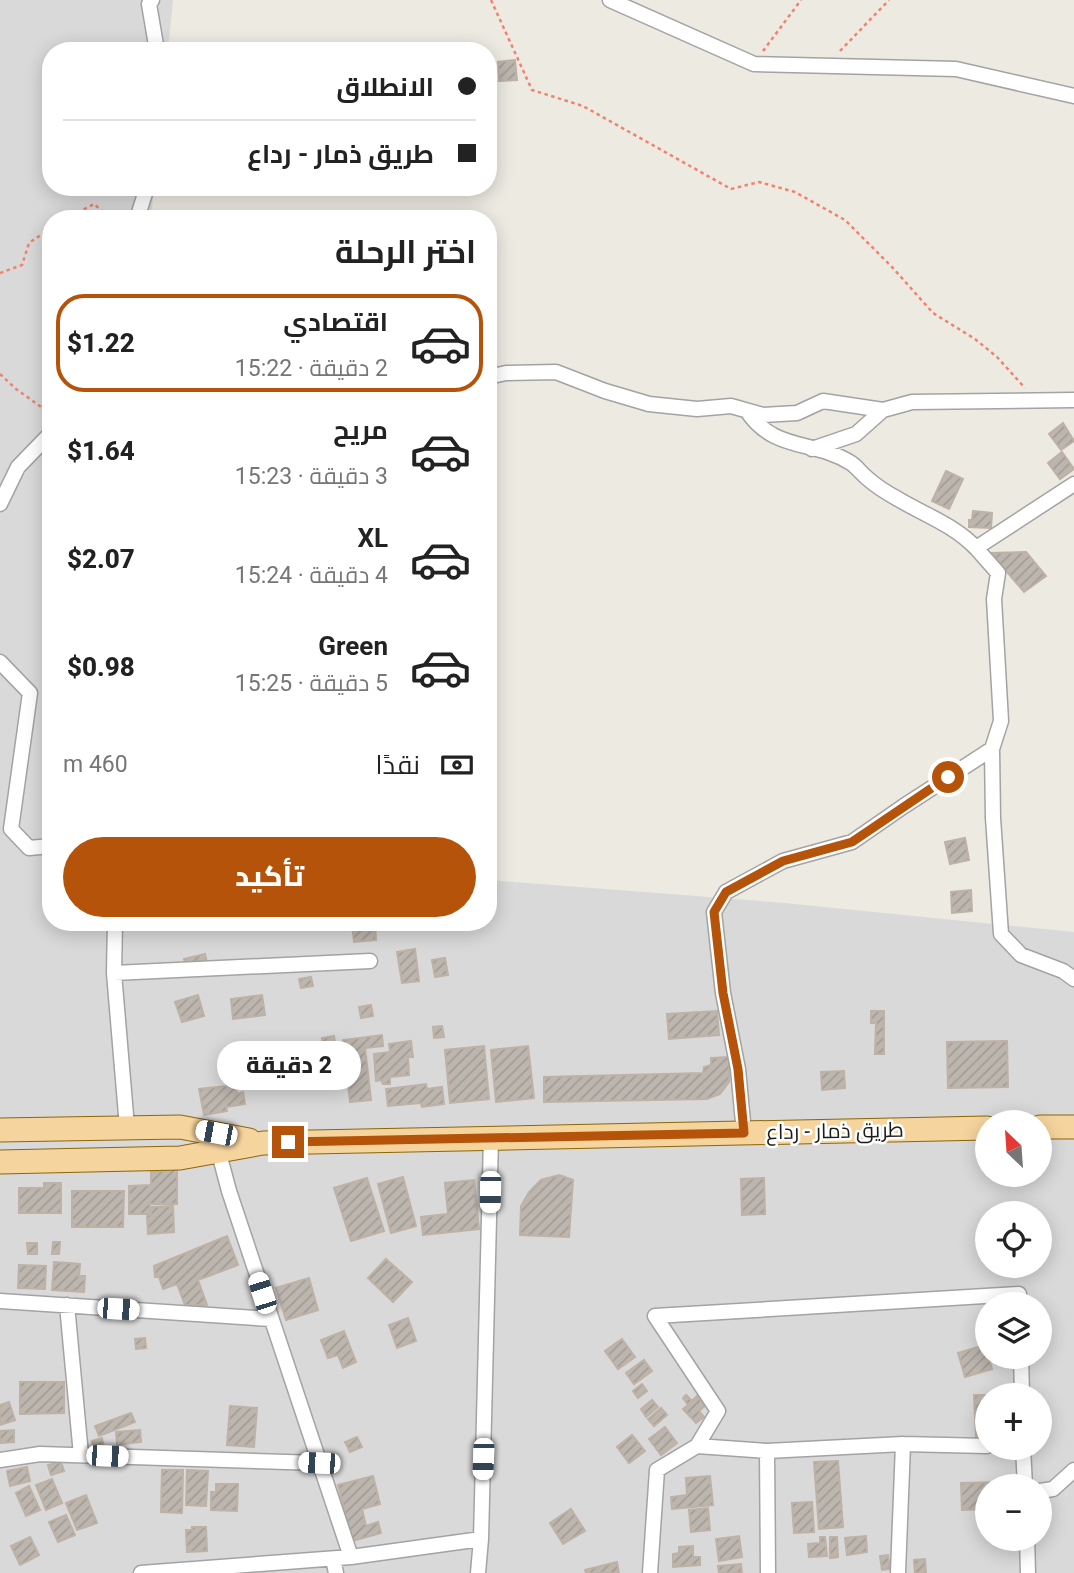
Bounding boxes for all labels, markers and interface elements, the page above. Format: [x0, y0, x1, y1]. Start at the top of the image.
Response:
text: الانطلاق [336, 72, 434, 102]
text: طريق ذمار - رداع [247, 139, 434, 169]
text: اختر الرحلة [335, 233, 476, 271]
text: اقتصادي [283, 307, 388, 337]
icon: car [409, 312, 472, 375]
text: $1.22 [67, 328, 135, 358]
text: 2 دقيقة · 15:22 [235, 355, 388, 382]
text: مريح [333, 415, 388, 445]
icon: car [409, 420, 472, 483]
text: $1.64 [67, 436, 135, 466]
text: 3 دقيقة · 15:23 [235, 463, 388, 490]
text: XL [357, 523, 388, 553]
icon: car [409, 528, 472, 591]
text: $2.07 [67, 544, 135, 574]
text: 4 دقيقة · 15:24 [235, 562, 388, 589]
text: Green [318, 631, 388, 661]
icon: car [409, 636, 472, 699]
text: $0.98 [67, 652, 135, 682]
text: 5 دقيقة · 15:25 [235, 670, 388, 697]
icon: cash [438, 746, 476, 784]
text: نقدًا [376, 750, 420, 780]
text: 460 m [63, 751, 128, 778]
route start [932, 761, 964, 793]
button: تأكيد [63, 837, 476, 917]
callout: 2 دقيقة [216, 1040, 360, 1090]
text: 2 دقيقة [246, 1052, 332, 1079]
north arrow [975, 1110, 1052, 1186]
map controls [975, 1110, 1052, 1551]
street label: طريق ذمار - رداع [766, 1118, 904, 1146]
car [194, 1119, 239, 1147]
route end [272, 1126, 304, 1158]
car [480, 1171, 501, 1213]
button: locate [975, 1201, 1052, 1278]
car [246, 1270, 279, 1316]
button: layers [975, 1292, 1052, 1369]
car [97, 1297, 140, 1321]
button: + [975, 1383, 1052, 1460]
car [472, 1438, 495, 1480]
car [86, 1445, 129, 1467]
car [298, 1452, 341, 1474]
button: − [975, 1474, 1052, 1551]

